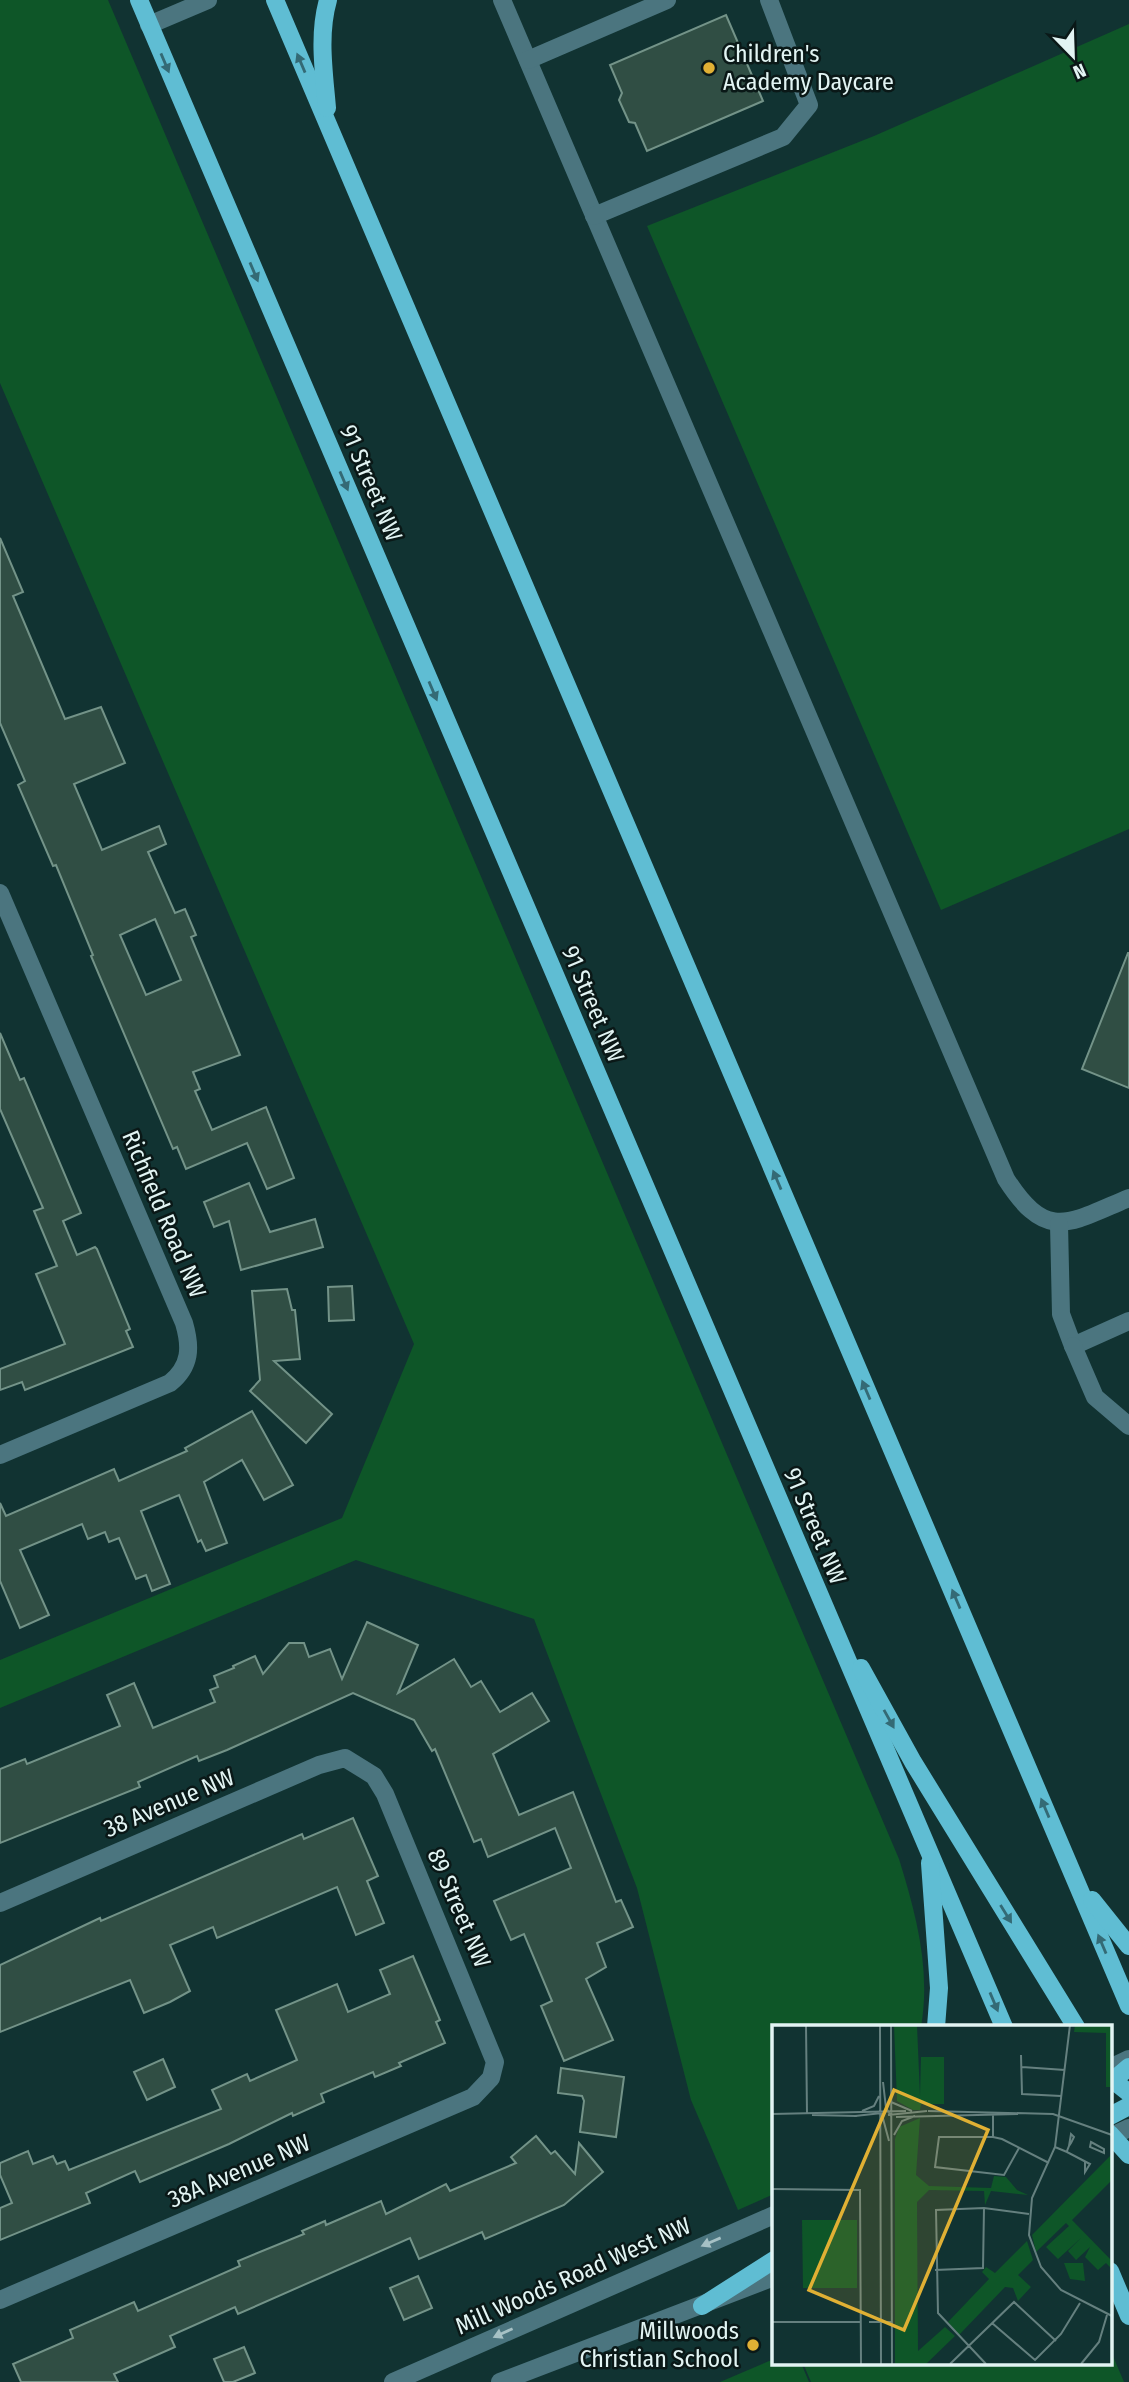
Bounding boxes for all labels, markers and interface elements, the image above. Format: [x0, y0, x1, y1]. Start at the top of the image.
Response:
north arrow [1038, 21, 1108, 91]
place label: Children's Academy Daycare [723, 40, 894, 96]
one-way arrow [296, 52, 307, 73]
one-way arrow [160, 53, 171, 74]
text: N [1070, 58, 1089, 84]
marker: Children's Academy Daycare [701, 60, 717, 76]
one-way arrow [249, 262, 260, 283]
street label: 91 Street NW [334, 421, 408, 545]
one-way arrow [338, 471, 349, 492]
one-way arrow [428, 680, 439, 701]
street label: 91 Street NW [556, 942, 630, 1066]
street label: Richfield Road NW [116, 1126, 212, 1302]
one-way arrow [771, 1170, 782, 1191]
one-way arrow [861, 1379, 872, 1400]
street label: 91 Street NW [778, 1464, 852, 1588]
one-way arrow [950, 1588, 961, 1609]
one-way arrow [883, 1709, 895, 1728]
street label: 38 Avenue NW [100, 1763, 238, 1843]
one-way arrow [1039, 1798, 1050, 1819]
street label: 89 Street NW [421, 1844, 497, 1972]
one-way arrow [1000, 1904, 1013, 1923]
one-way arrow [1096, 1933, 1107, 1954]
one-way arrow [988, 1992, 999, 2013]
inset map [772, 2025, 1112, 2364]
street label: 38A Avenue NW [164, 2129, 314, 2213]
street label: Mill Woods Road West NW [451, 2211, 695, 2341]
one-way arrow [701, 2236, 721, 2248]
place label: Millwoods Christian School [579, 2317, 739, 2373]
one-way arrow [492, 2328, 513, 2339]
marker: Millwoods Christian School [745, 2337, 761, 2353]

